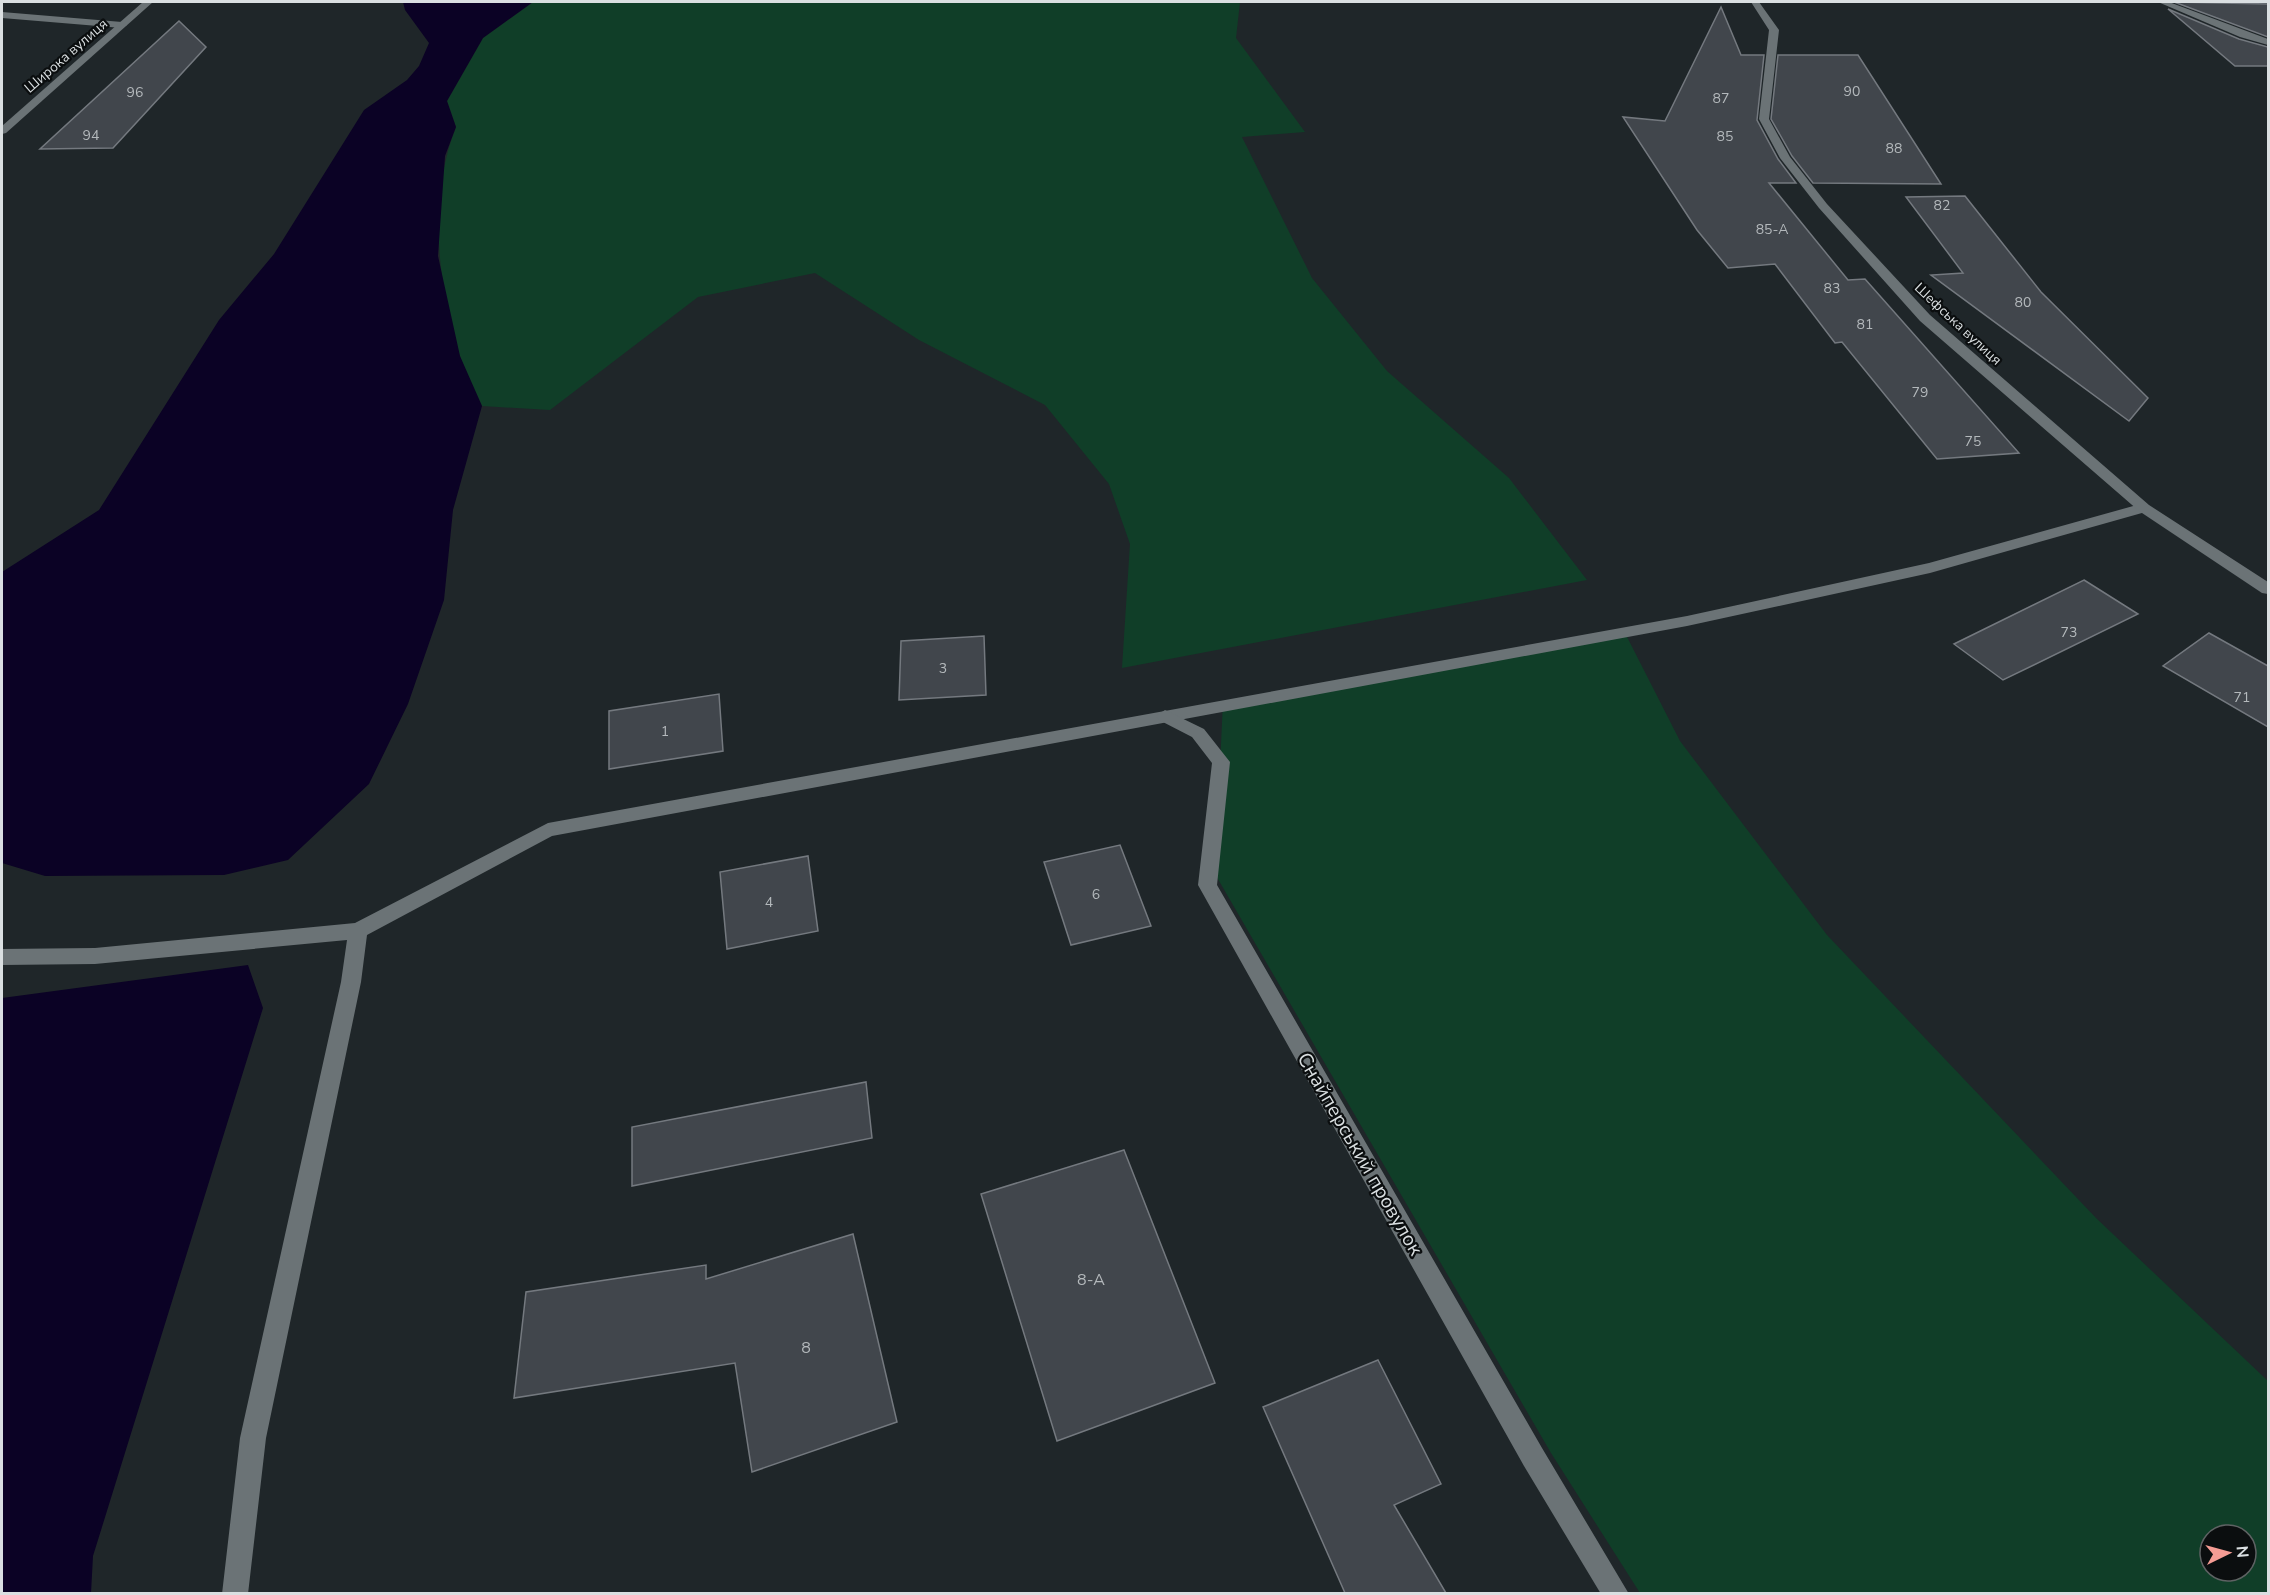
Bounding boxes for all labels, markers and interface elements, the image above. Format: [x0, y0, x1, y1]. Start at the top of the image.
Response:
street label: Широка вулиця [20, 15, 112, 97]
house number: 90 [1844, 82, 1860, 101]
house number: 96 [127, 83, 143, 102]
house number: 87 [1713, 89, 1729, 108]
house number: 94 [83, 126, 99, 145]
house number: 85 [1717, 127, 1733, 146]
house number: 88 [1886, 139, 1902, 158]
house number: 82 [1934, 196, 1950, 215]
house number: 85-А [1756, 220, 1788, 239]
house number: 83 [1824, 279, 1840, 298]
street label: Шефська вулиця [1910, 279, 2006, 369]
house number: 80 [2015, 293, 2031, 312]
house number: 81 [1857, 315, 1873, 334]
house number: 79 [1912, 383, 1928, 402]
house number: 75 [1965, 432, 1981, 451]
house number: 73 [2061, 623, 2077, 642]
house number: 3 [939, 659, 947, 678]
house number: 71 [2234, 688, 2250, 707]
house number: 1 [661, 722, 669, 741]
house number: 6 [1092, 885, 1100, 904]
house number: 4 [765, 893, 773, 912]
street label: Снайперський провулок [1291, 1048, 1429, 1261]
house number: 8-А [1077, 1269, 1105, 1291]
house number: 8 [801, 1337, 811, 1359]
north arrow [2198, 1523, 2258, 1583]
text: N [2230, 1545, 2253, 1559]

